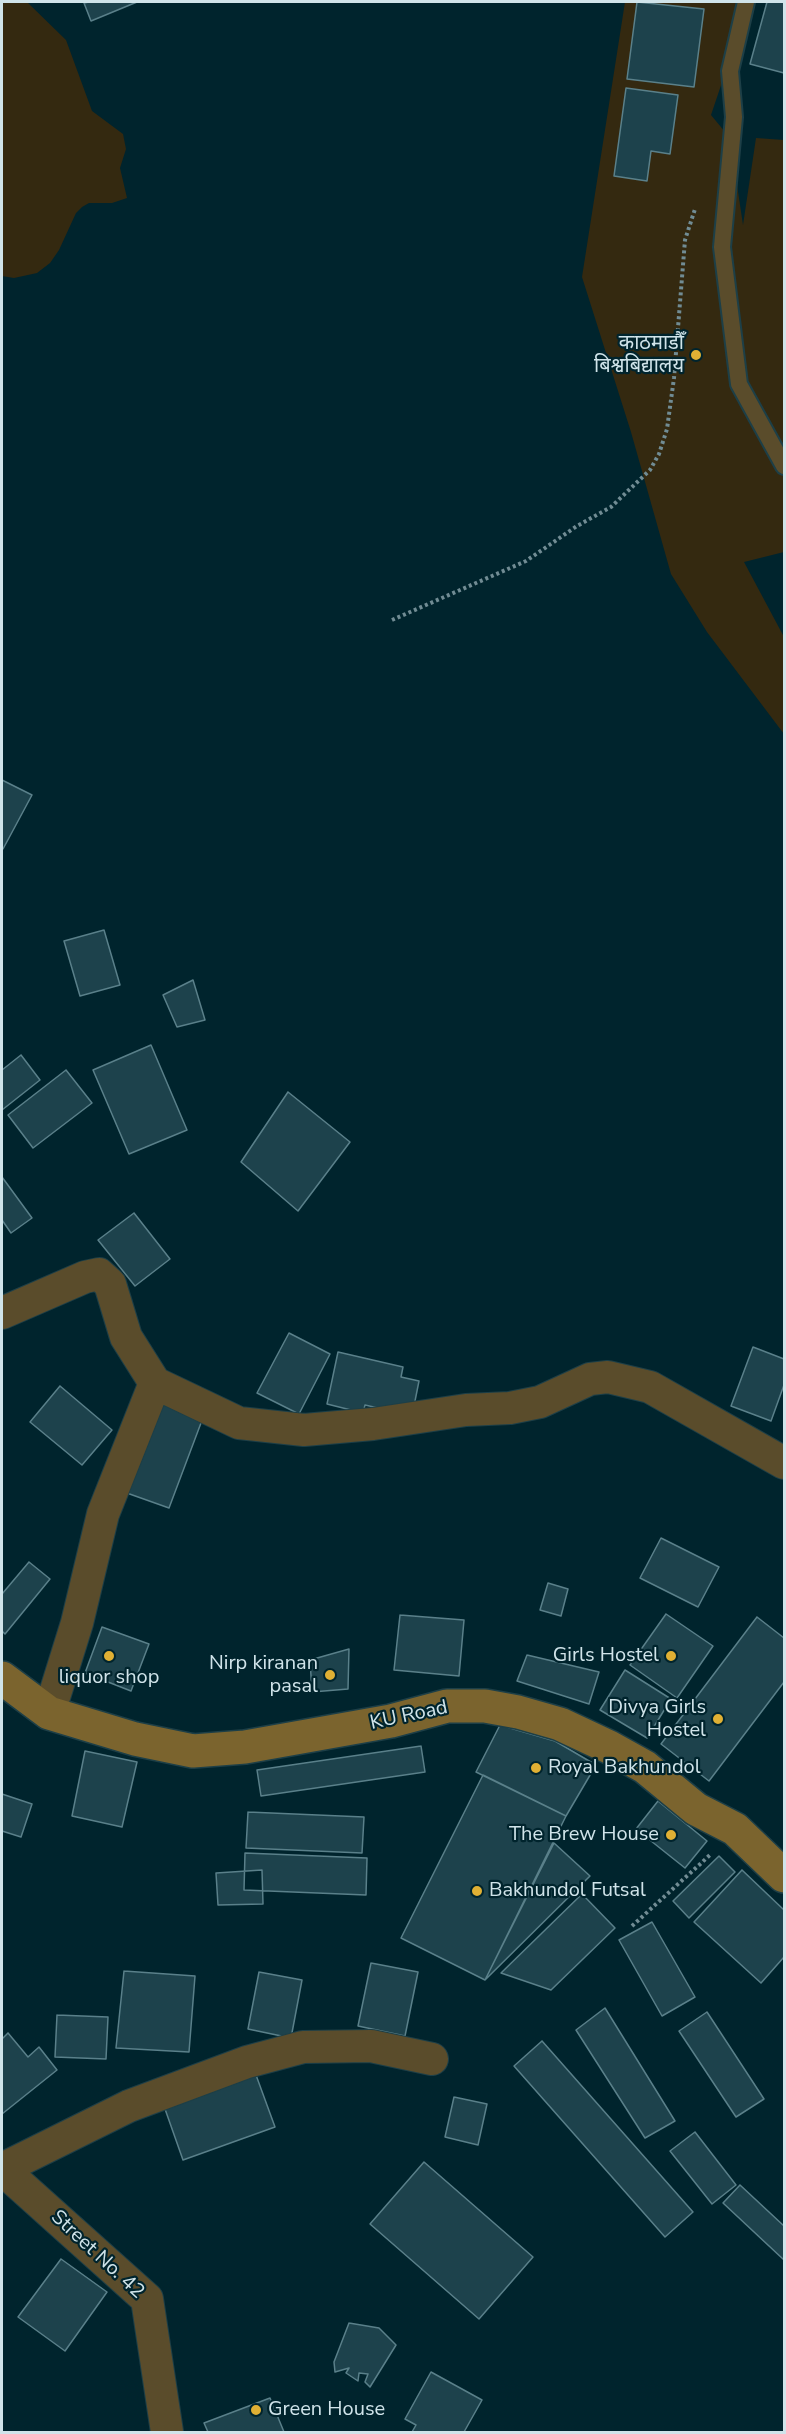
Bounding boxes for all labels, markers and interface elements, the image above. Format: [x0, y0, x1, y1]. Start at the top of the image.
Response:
place label: काठमाडौँ बिश्वबिद्यालय [594, 332, 684, 379]
marker: काठमाडौँ बिश्वबिद्यालय [689, 348, 703, 362]
place label: Girls Hostel [553, 1644, 659, 1668]
marker: liquor shop [102, 1649, 116, 1663]
marker: Girls Hostel [664, 1649, 678, 1663]
place label: Nirp kiranan pasal [209, 1652, 318, 1699]
place label: liquor shop [59, 1666, 159, 1690]
marker: Nirp kiranan pasal [323, 1668, 337, 1682]
street label: KU Road [368, 1696, 450, 1736]
place label: Divya Girls Hostel [608, 1696, 706, 1743]
marker: Divya Girls Hostel [711, 1712, 725, 1726]
place label: Royal Bakhundol [548, 1756, 701, 1780]
marker: Royal Bakhundol [529, 1761, 543, 1775]
place label: The Brew House [509, 1823, 659, 1847]
marker: The Brew House [664, 1828, 678, 1842]
place label: Bakhundol Futsal [489, 1879, 646, 1903]
marker: Bakhundol Futsal [470, 1884, 484, 1898]
street label: Street No. 42 [45, 2206, 149, 2304]
place label: Green House [268, 2398, 385, 2422]
marker: Green House [249, 2403, 263, 2417]

